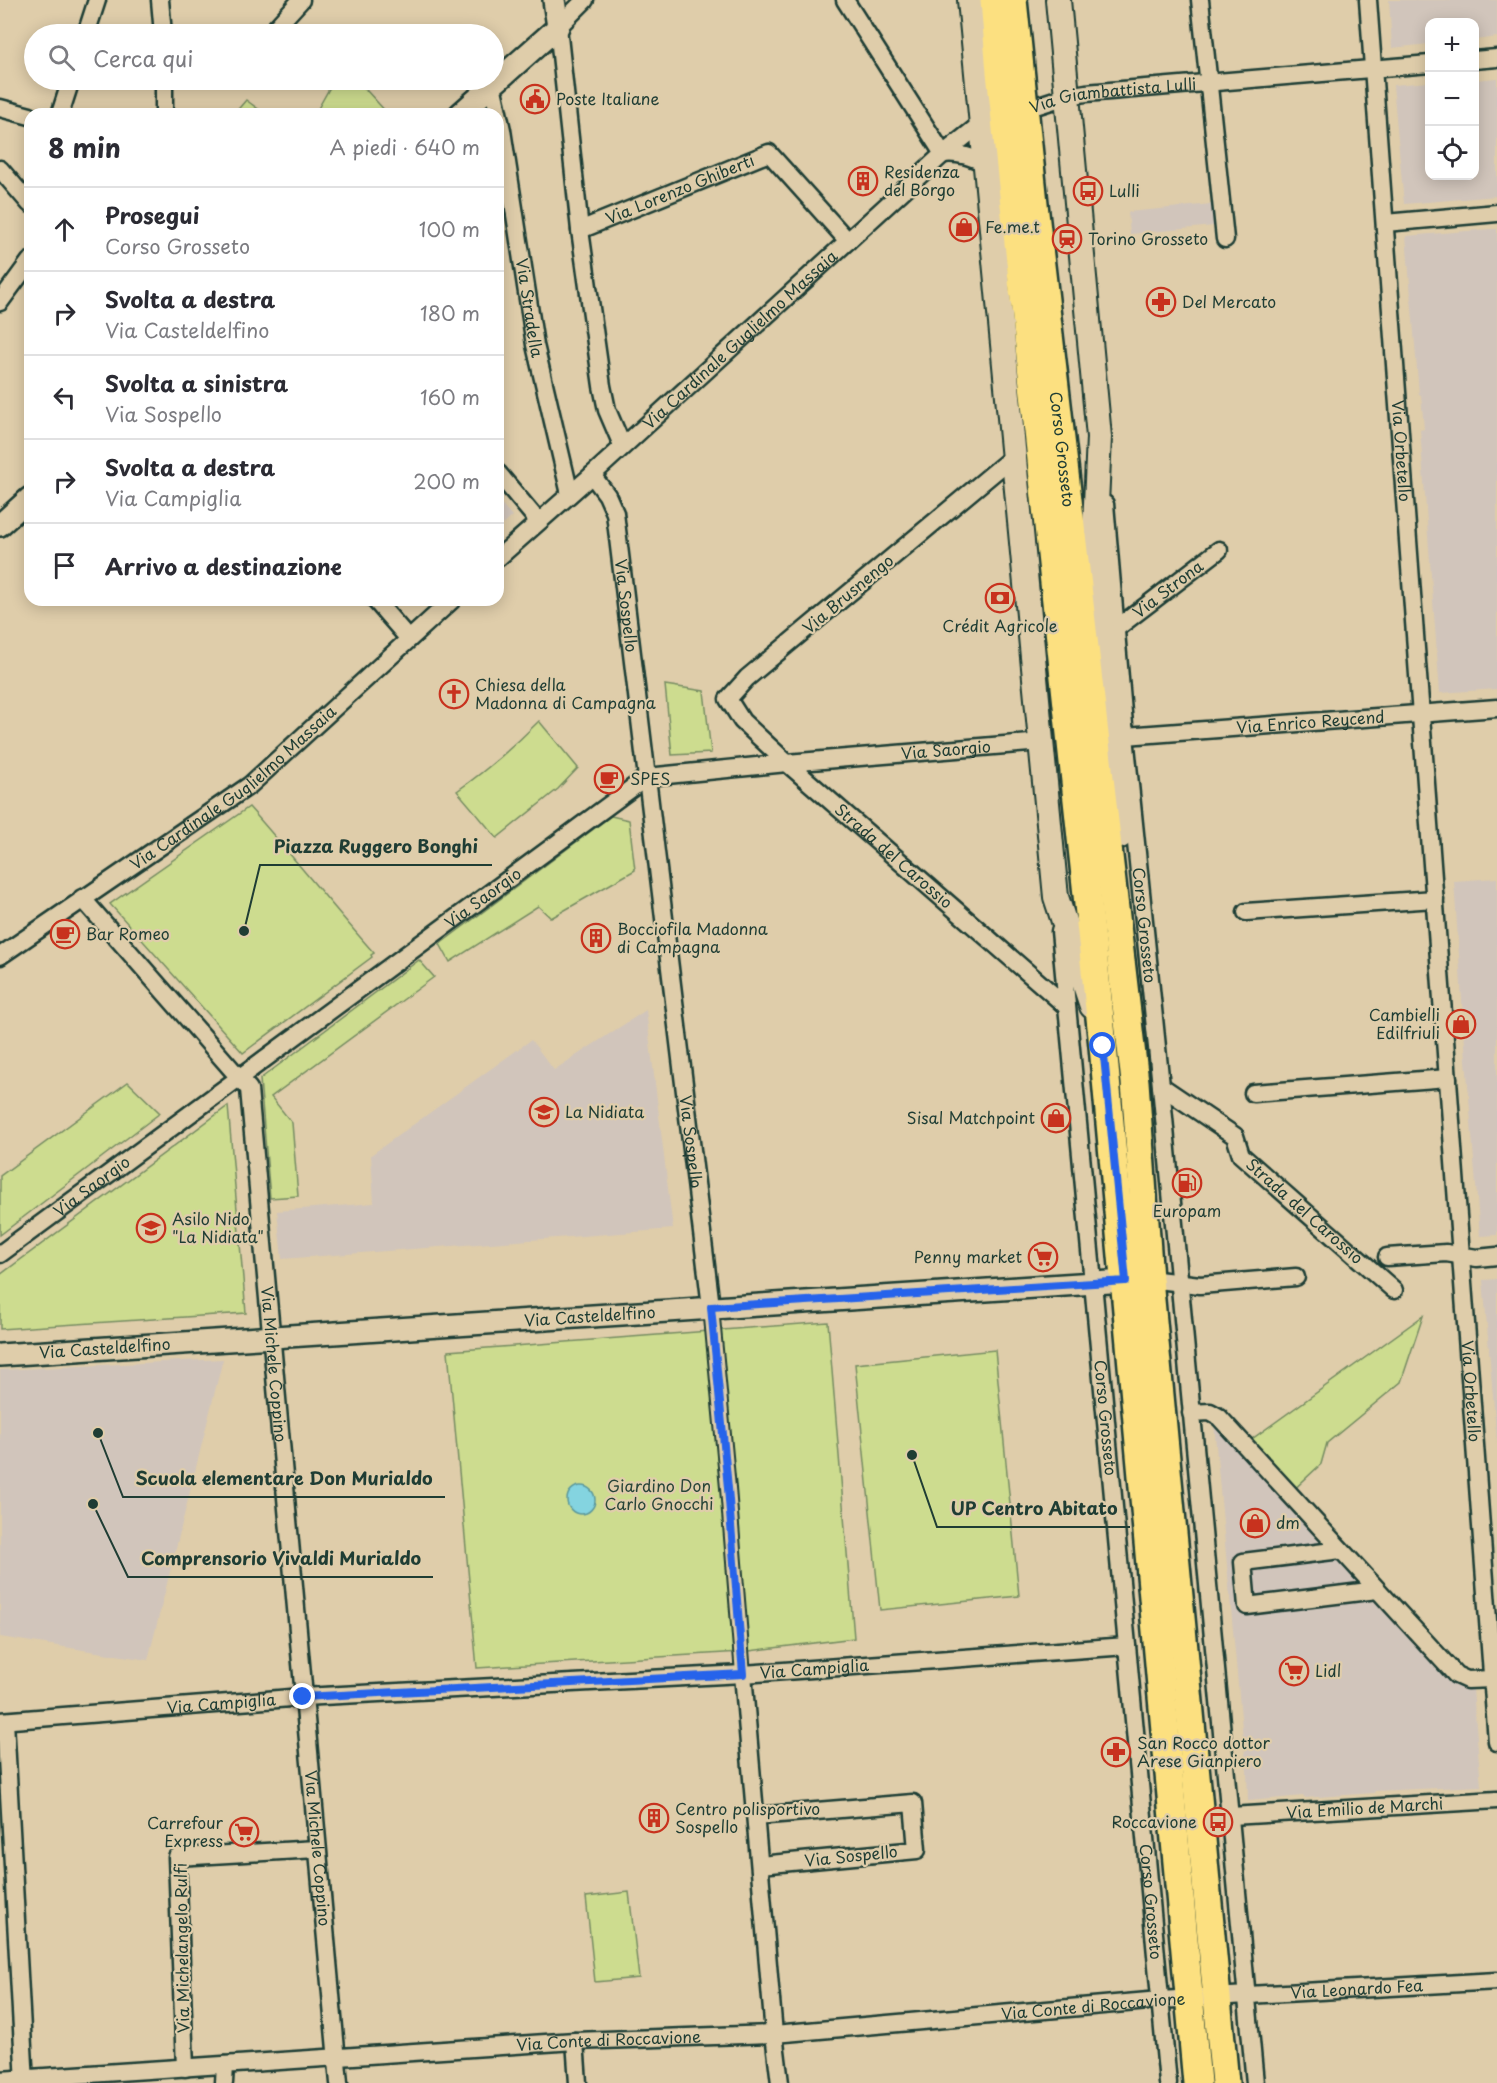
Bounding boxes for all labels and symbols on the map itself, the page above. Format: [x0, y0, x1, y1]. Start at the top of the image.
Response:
street label: Via Giambattista Lulli [1026, 71, 1197, 118]
public building icon: Poste Italiane [519, 83, 551, 115]
place label: Poste Italiane [556, 86, 659, 110]
street label: Via Lorenzo Ghiberti [602, 147, 758, 229]
place label: Residenza del Borgo [884, 159, 960, 201]
building icon: Residenza del Borgo [847, 165, 879, 197]
bus stop icon: Lulli [1072, 175, 1104, 207]
place label: Lulli [1109, 178, 1140, 202]
shop icon: Fe.me.t [948, 211, 980, 243]
place label: Fe.me.t [985, 214, 1040, 238]
station icon: Torino Grosseto [1051, 223, 1083, 255]
place label: Torino Grosseto [1088, 226, 1208, 250]
street label: Via Cardinale Guglielmo Massaia [637, 244, 842, 434]
street label: Via Stradella [511, 256, 550, 360]
pharmacy icon: Del Mercato [1145, 286, 1177, 318]
place label: Del Mercato [1182, 289, 1276, 313]
street label: Corso Grosseto [1045, 390, 1082, 508]
street label: Via Orbetello [1387, 399, 1418, 503]
street label: Via Brusnengo [797, 548, 898, 639]
street label: Via Strona [1127, 553, 1208, 623]
street label: Via Sospello [610, 558, 645, 654]
bank icon: Crédit Agricole [984, 582, 1016, 614]
place label: Crédit Agricole [942, 613, 1058, 637]
place label: Chiesa della Madonna di Campagna [475, 672, 656, 714]
church icon: Chiesa della Madonna di Campagna [438, 678, 470, 710]
street label: Via Cardinale Guglielmo Massaia [125, 699, 341, 875]
street label: Via Enrico Reycend [1235, 704, 1385, 739]
street label: Via Saorgio [900, 733, 992, 765]
cafe icon: SPES [593, 763, 625, 795]
place label: SPES [630, 766, 670, 790]
street label: Strada del Carossio [830, 797, 959, 913]
callout: Piazza Ruggero Bonghi [260, 829, 492, 865]
text: Piazza Ruggero Bonghi [274, 832, 478, 859]
street label: Via Saorgio [439, 861, 526, 934]
street label: Corso Grosseto [1128, 866, 1163, 984]
place label: Bocciofila Madonna di Campagna [617, 916, 768, 958]
cafe icon: Bar Romeo [49, 918, 81, 950]
place label: Bar Romeo [86, 921, 170, 945]
building icon: Bocciofila Madonna di Campagna [580, 922, 612, 954]
place label: Cambielli Edilfriuli [1369, 1002, 1440, 1044]
shop icon: Cambielli Edilfriuli [1445, 1008, 1477, 1040]
route start [1089, 1032, 1115, 1058]
street label: Via Sospello [674, 1094, 710, 1190]
school or university icon: La Nidiata [528, 1096, 560, 1128]
place label: La Nidiata [565, 1099, 644, 1123]
shop icon: Sisal Matchpoint [1040, 1102, 1072, 1134]
place label: Sisal Matchpoint [907, 1105, 1035, 1129]
street label: Via Saorgio [48, 1149, 135, 1222]
street label: Strada del Carossio [1241, 1152, 1369, 1269]
fuel station icon: Europam [1171, 1167, 1203, 1199]
place label: Europam [1153, 1198, 1221, 1222]
place label: Asilo Nido "La Nidiata" [172, 1206, 264, 1248]
school or university icon: Asilo Nido "La Nidiata" [135, 1212, 167, 1244]
supermarket icon: Penny market [1027, 1241, 1059, 1273]
place label: Penny market [914, 1244, 1022, 1268]
street label: Via Michele Coppino [256, 1285, 294, 1443]
street label: Via Casteldelfino [523, 1299, 656, 1331]
street label: Via Casteldelfino [38, 1331, 171, 1363]
street label: Via Orbetello [1456, 1339, 1488, 1443]
street label: Corso Grosseto [1089, 1359, 1124, 1477]
callout: Scuola elementare Don Murialdo [123, 1461, 445, 1497]
text: Scuola elementare Don Murialdo [135, 1464, 433, 1491]
park label: Giardino Don Carlo Gnocchi [605, 1473, 713, 1515]
callout: UP Centro Abitato [937, 1491, 1130, 1527]
text: UP Centro Abitato [950, 1494, 1118, 1521]
shop icon: dm [1239, 1507, 1271, 1539]
place label: dm [1276, 1510, 1300, 1534]
callout: Comprensorio Vivaldi Murialdo [128, 1541, 433, 1577]
text: Comprensorio Vivaldi Murialdo [141, 1544, 422, 1571]
street label: Via Campiglia [759, 1652, 870, 1684]
supermarket icon: Lidl [1278, 1655, 1310, 1687]
place label: Lidl [1315, 1658, 1341, 1682]
route end [289, 1683, 315, 1709]
street label: Via Campiglia [166, 1686, 277, 1719]
place label: San Rocco dottor Arese Gianpiero [1137, 1730, 1271, 1772]
pharmacy icon: San Rocco dottor Arese Gianpiero [1100, 1736, 1132, 1768]
street label: Via Michele Coppino [300, 1769, 338, 1927]
street label: Via Emilio de Marchi [1285, 1790, 1444, 1824]
place label: Centro polisportivo Sospello [675, 1796, 820, 1838]
building icon: Centro polisportivo Sospello [638, 1802, 670, 1834]
bus stop icon: Roccavione [1202, 1806, 1234, 1838]
place label: Roccavione [1112, 1809, 1197, 1833]
place label: Carrefour Express [147, 1810, 224, 1852]
supermarket icon: Carrefour Express [228, 1816, 260, 1848]
street label: Via Sospello [803, 1838, 899, 1872]
street label: Corso Grosseto [1135, 1843, 1169, 1961]
street label: Via Michelangelo Rulfi [168, 1863, 194, 2033]
street label: Via Leonardo Fea [1290, 1972, 1424, 2004]
street label: Via Conte di Roccavione [1000, 1986, 1186, 2025]
street label: Via Conte di Roccavione [516, 2024, 701, 2056]

